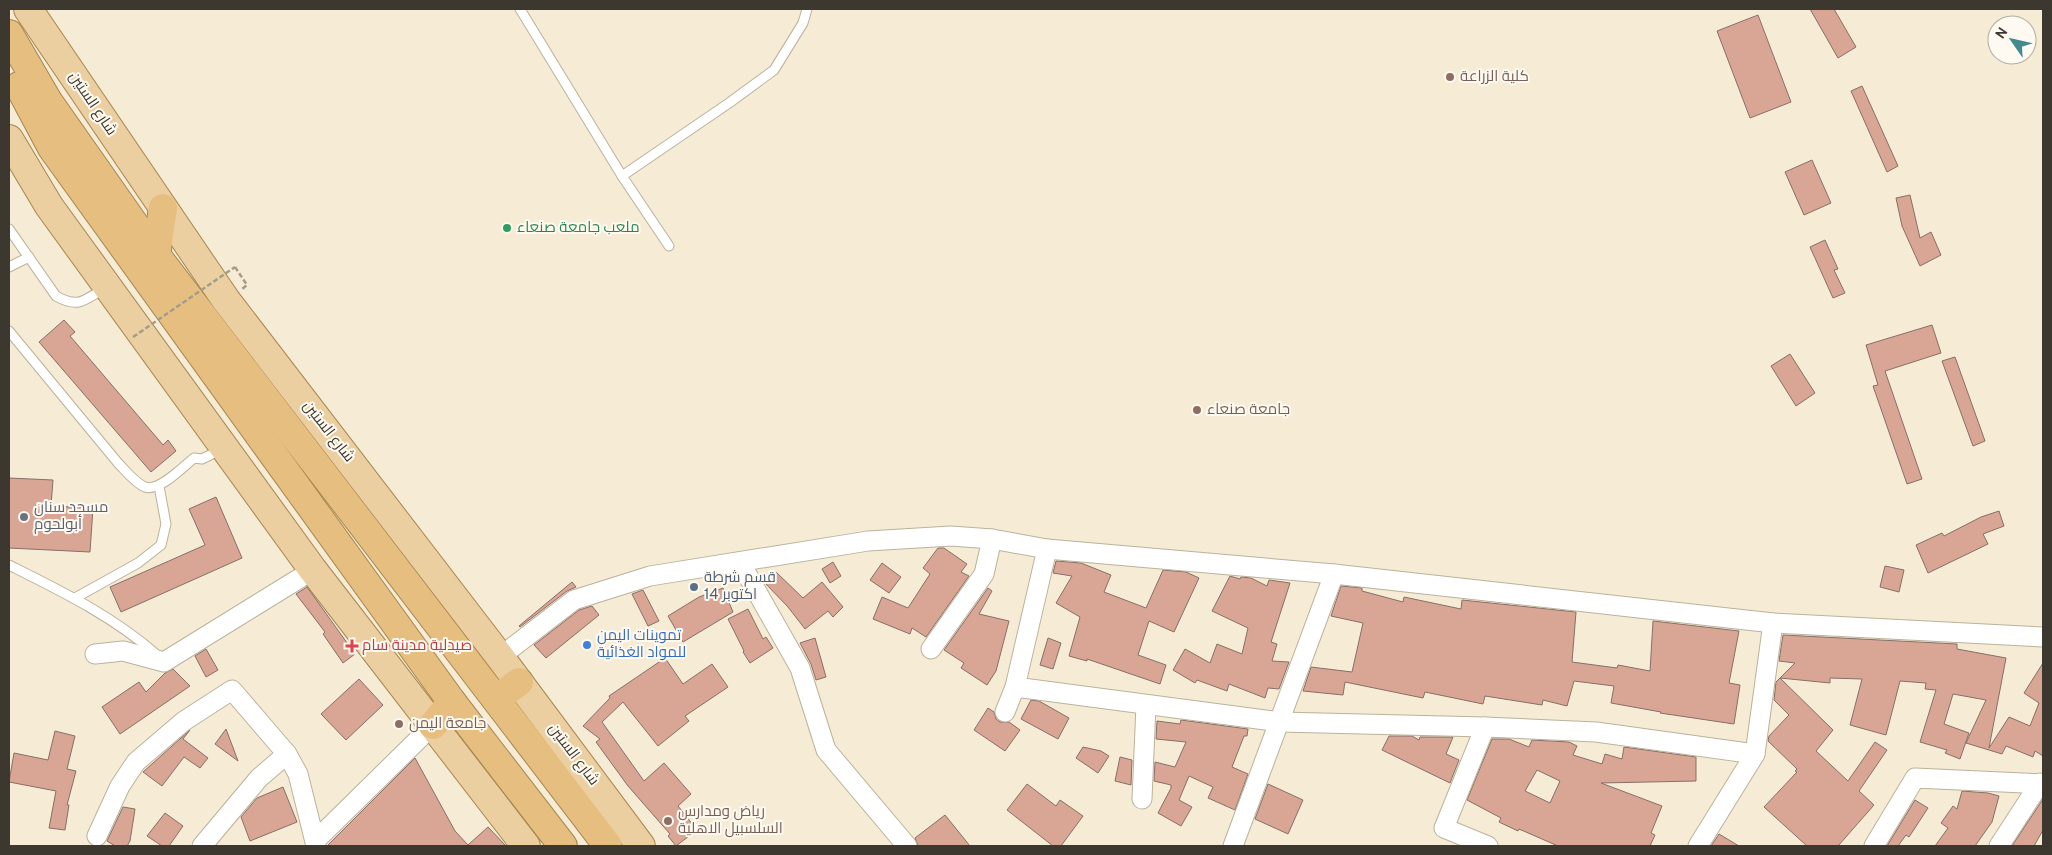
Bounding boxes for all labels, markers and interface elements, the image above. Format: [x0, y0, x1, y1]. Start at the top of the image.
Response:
north arrow [1987, 15, 2037, 65]
text: N [1993, 25, 2012, 42]
street label: شارع الستين [64, 68, 120, 140]
place label: كلية الزراعة [1460, 68, 1529, 87]
marker: كلية الزراعة [1444, 71, 1456, 83]
place label: ملعب جامعة صنعاء [517, 219, 640, 238]
marker: ملعب جامعة صنعاء [501, 222, 513, 234]
street label: شارع الستين [298, 397, 358, 467]
place label: جامعة صنعاء [1207, 401, 1290, 420]
marker: جامعة صنعاء [1191, 404, 1203, 416]
place label: مسجد سنان أبولحوم [34, 499, 108, 535]
marker: مسجد سنان أبولحوم [18, 511, 30, 523]
place label: قسم شرطة 14 اكتوبر [704, 569, 776, 605]
marker: قسم شرطة 14 اكتوبر [688, 581, 700, 593]
place label: تموينات اليمن للمواد الغذائية [597, 627, 686, 663]
place label: صيدلية مدينة سام [362, 637, 472, 656]
marker: تموينات اليمن للمواد الغذائية [581, 639, 593, 651]
marker: صيدلية مدينة سام [346, 640, 358, 652]
place label: جامعة اليمن [409, 715, 486, 734]
marker: جامعة اليمن [393, 718, 405, 730]
street label: شارع الستين [543, 720, 603, 790]
place label: رياض ومدارس السلسبيل الاهلية [678, 803, 783, 839]
marker: رياض ومدارس السلسبيل الاهلية [662, 815, 674, 827]

